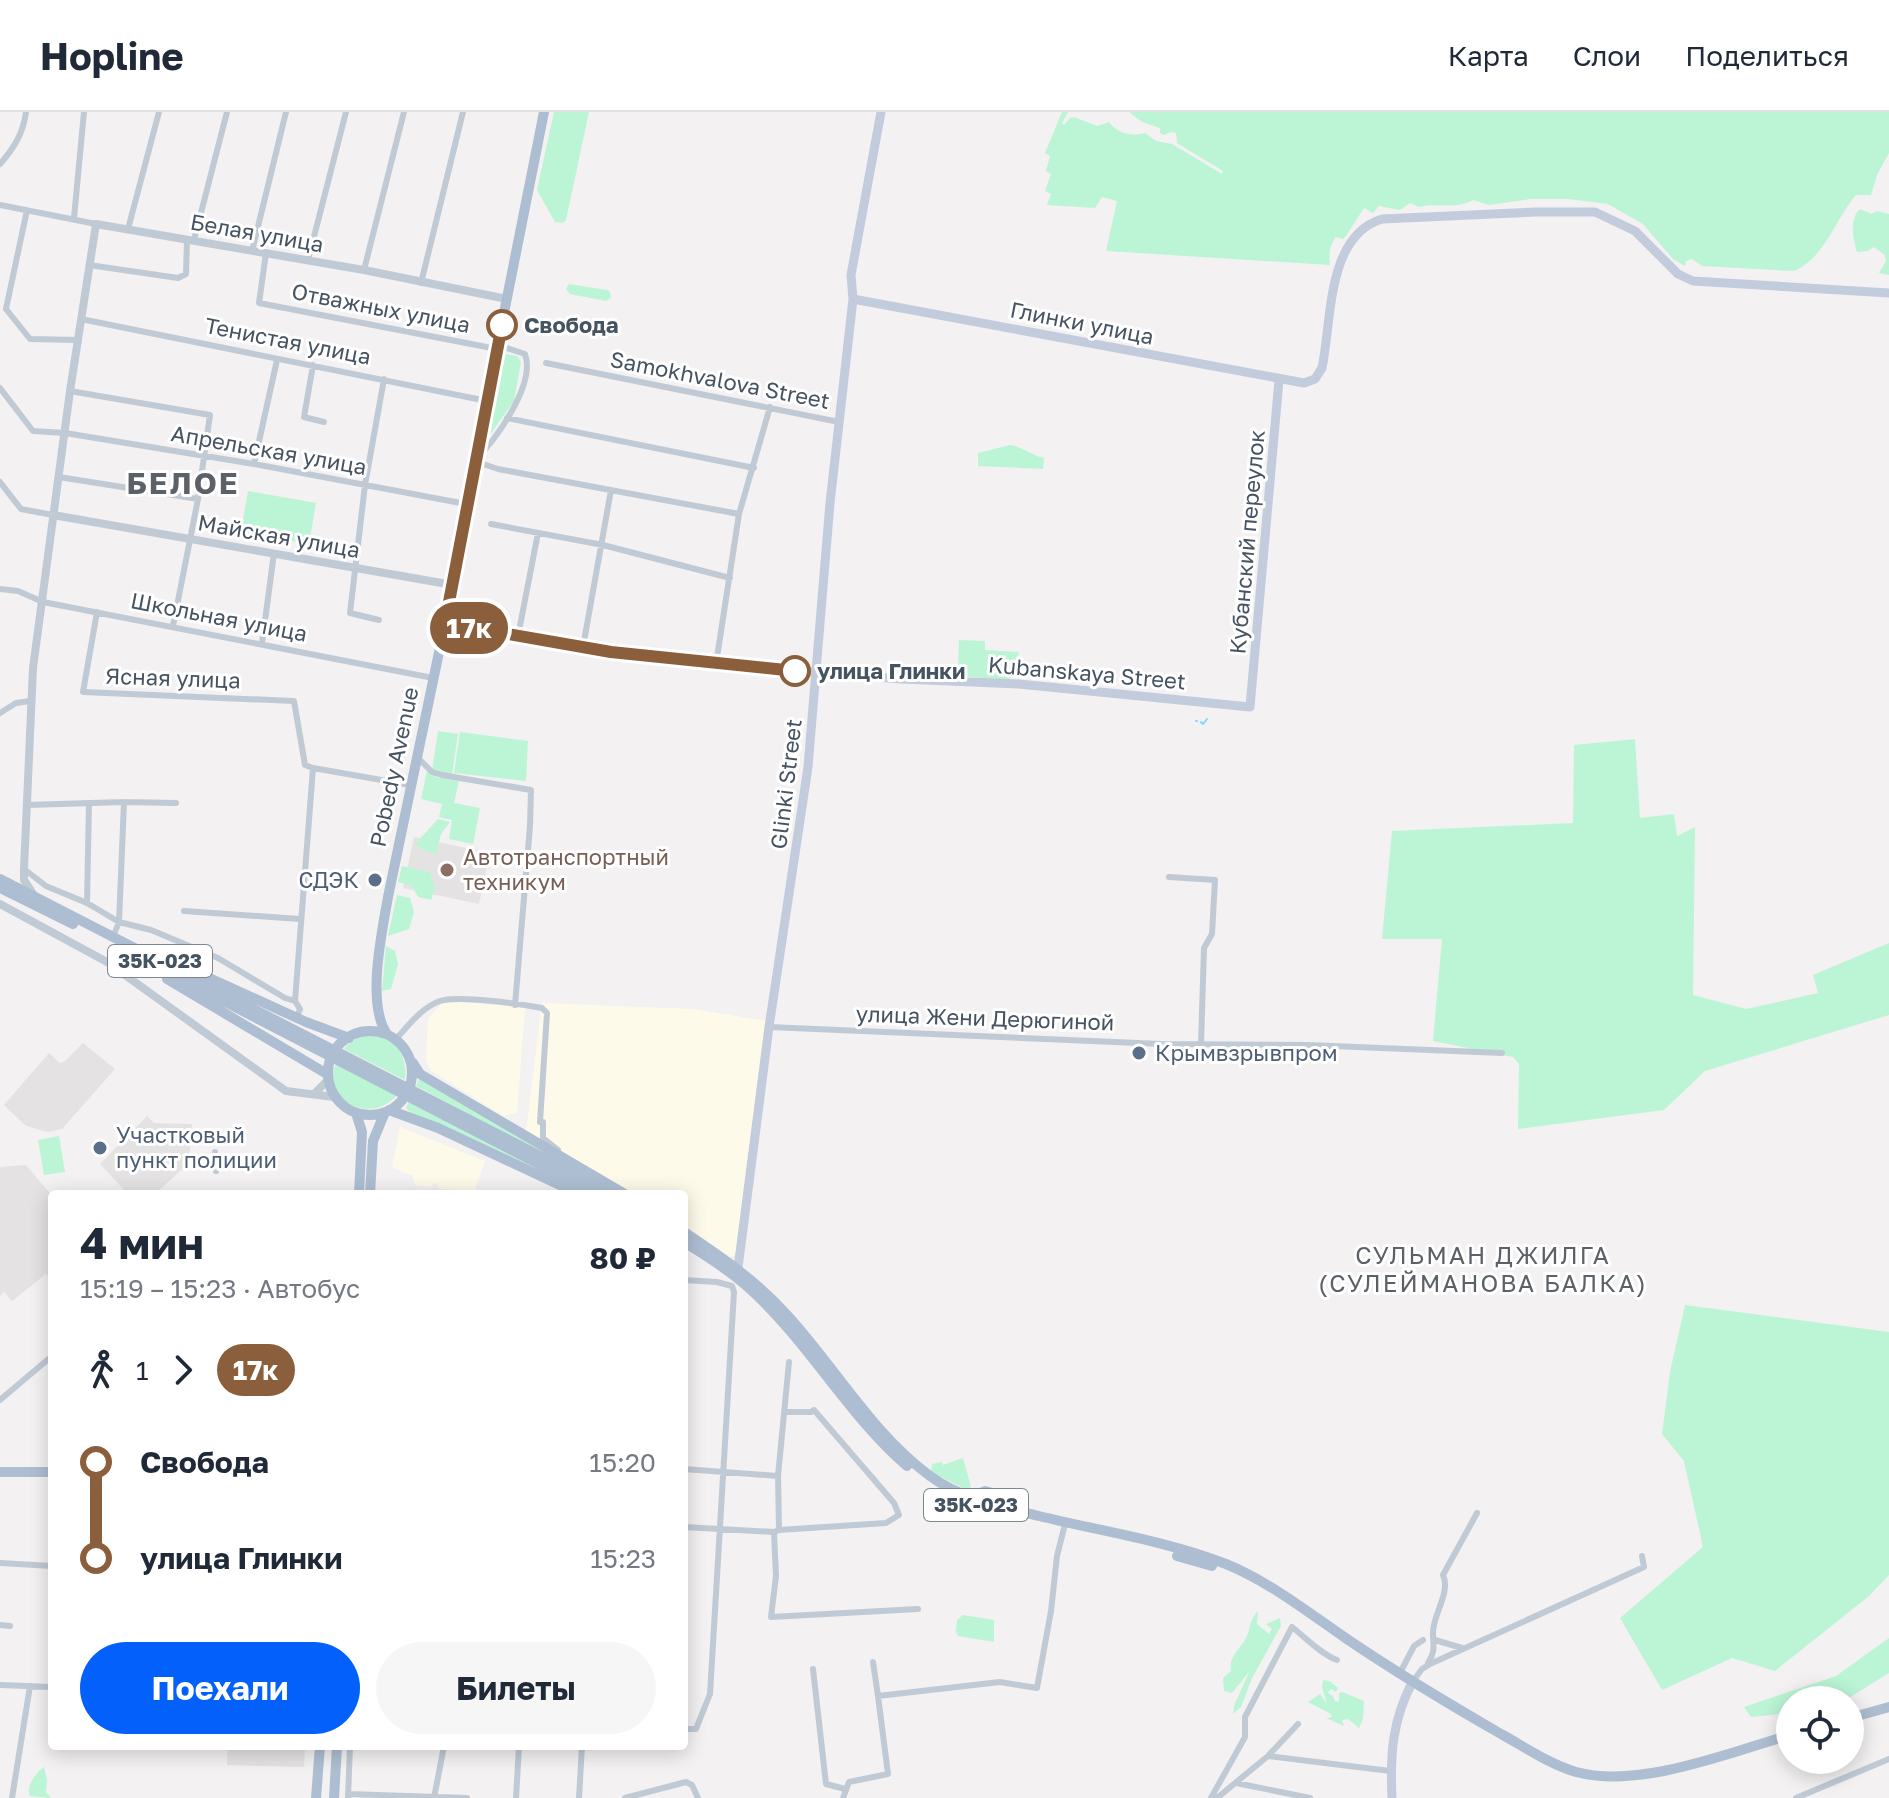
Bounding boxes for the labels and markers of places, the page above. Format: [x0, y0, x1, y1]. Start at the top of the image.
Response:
marker: Свобода [487, 310, 517, 340]
place label: Свобода [524, 311, 619, 338]
marker: улица Глинки [780, 656, 810, 686]
place label: улица Глинки [817, 657, 965, 684]
place label: Автотранспортный техникум [463, 843, 669, 895]
marker: Автотранспортный техникум [438, 861, 456, 879]
place label: СДЭК [298, 866, 359, 893]
marker: СДЭК [366, 871, 384, 889]
place label: Крымвзрывпром [1155, 1039, 1338, 1066]
marker: Крымвзрывпром [1130, 1044, 1148, 1062]
place label: Участковый пункт полиции [116, 1121, 277, 1173]
marker: Участковый пункт полиции [91, 1139, 109, 1157]

